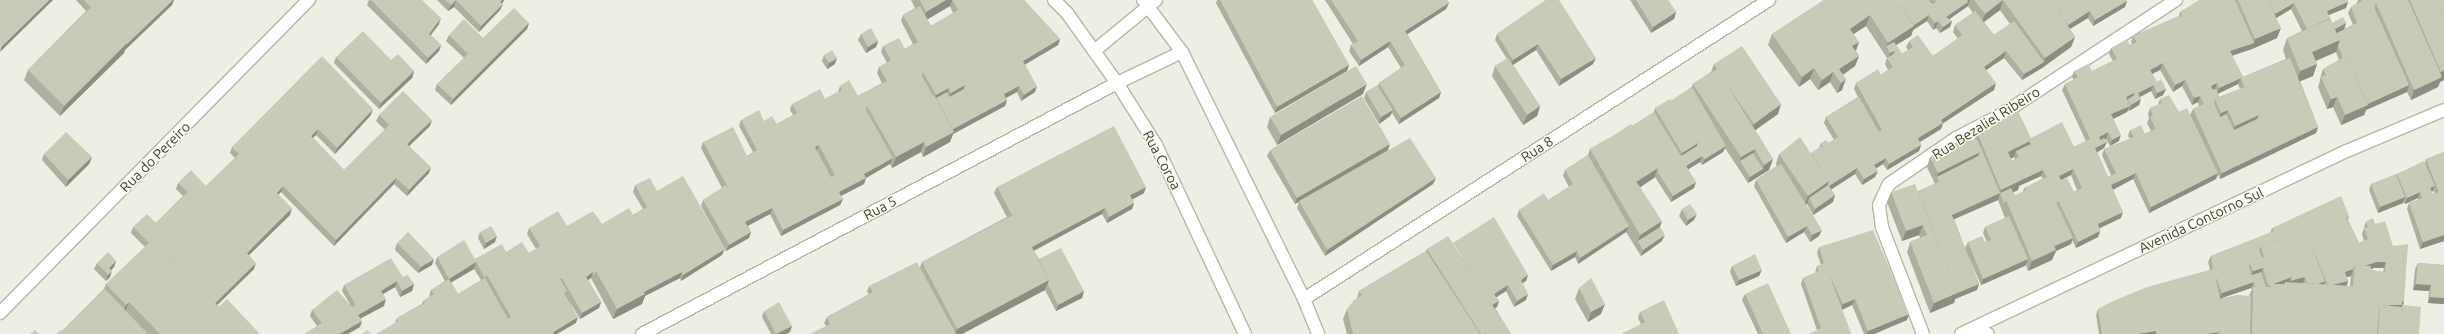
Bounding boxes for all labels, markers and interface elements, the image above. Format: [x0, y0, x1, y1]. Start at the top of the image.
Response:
street label: Rua Bezaliel Ribeiro [1929, 83, 2043, 163]
street label: Rua do Pereiro [116, 118, 194, 196]
street label: Rua Coroa [1139, 128, 1185, 192]
street label: Rua 8 [1518, 132, 1556, 166]
street label: Avenida Contorno Sul [2136, 184, 2266, 256]
street label: Rua 5 [861, 192, 899, 224]

